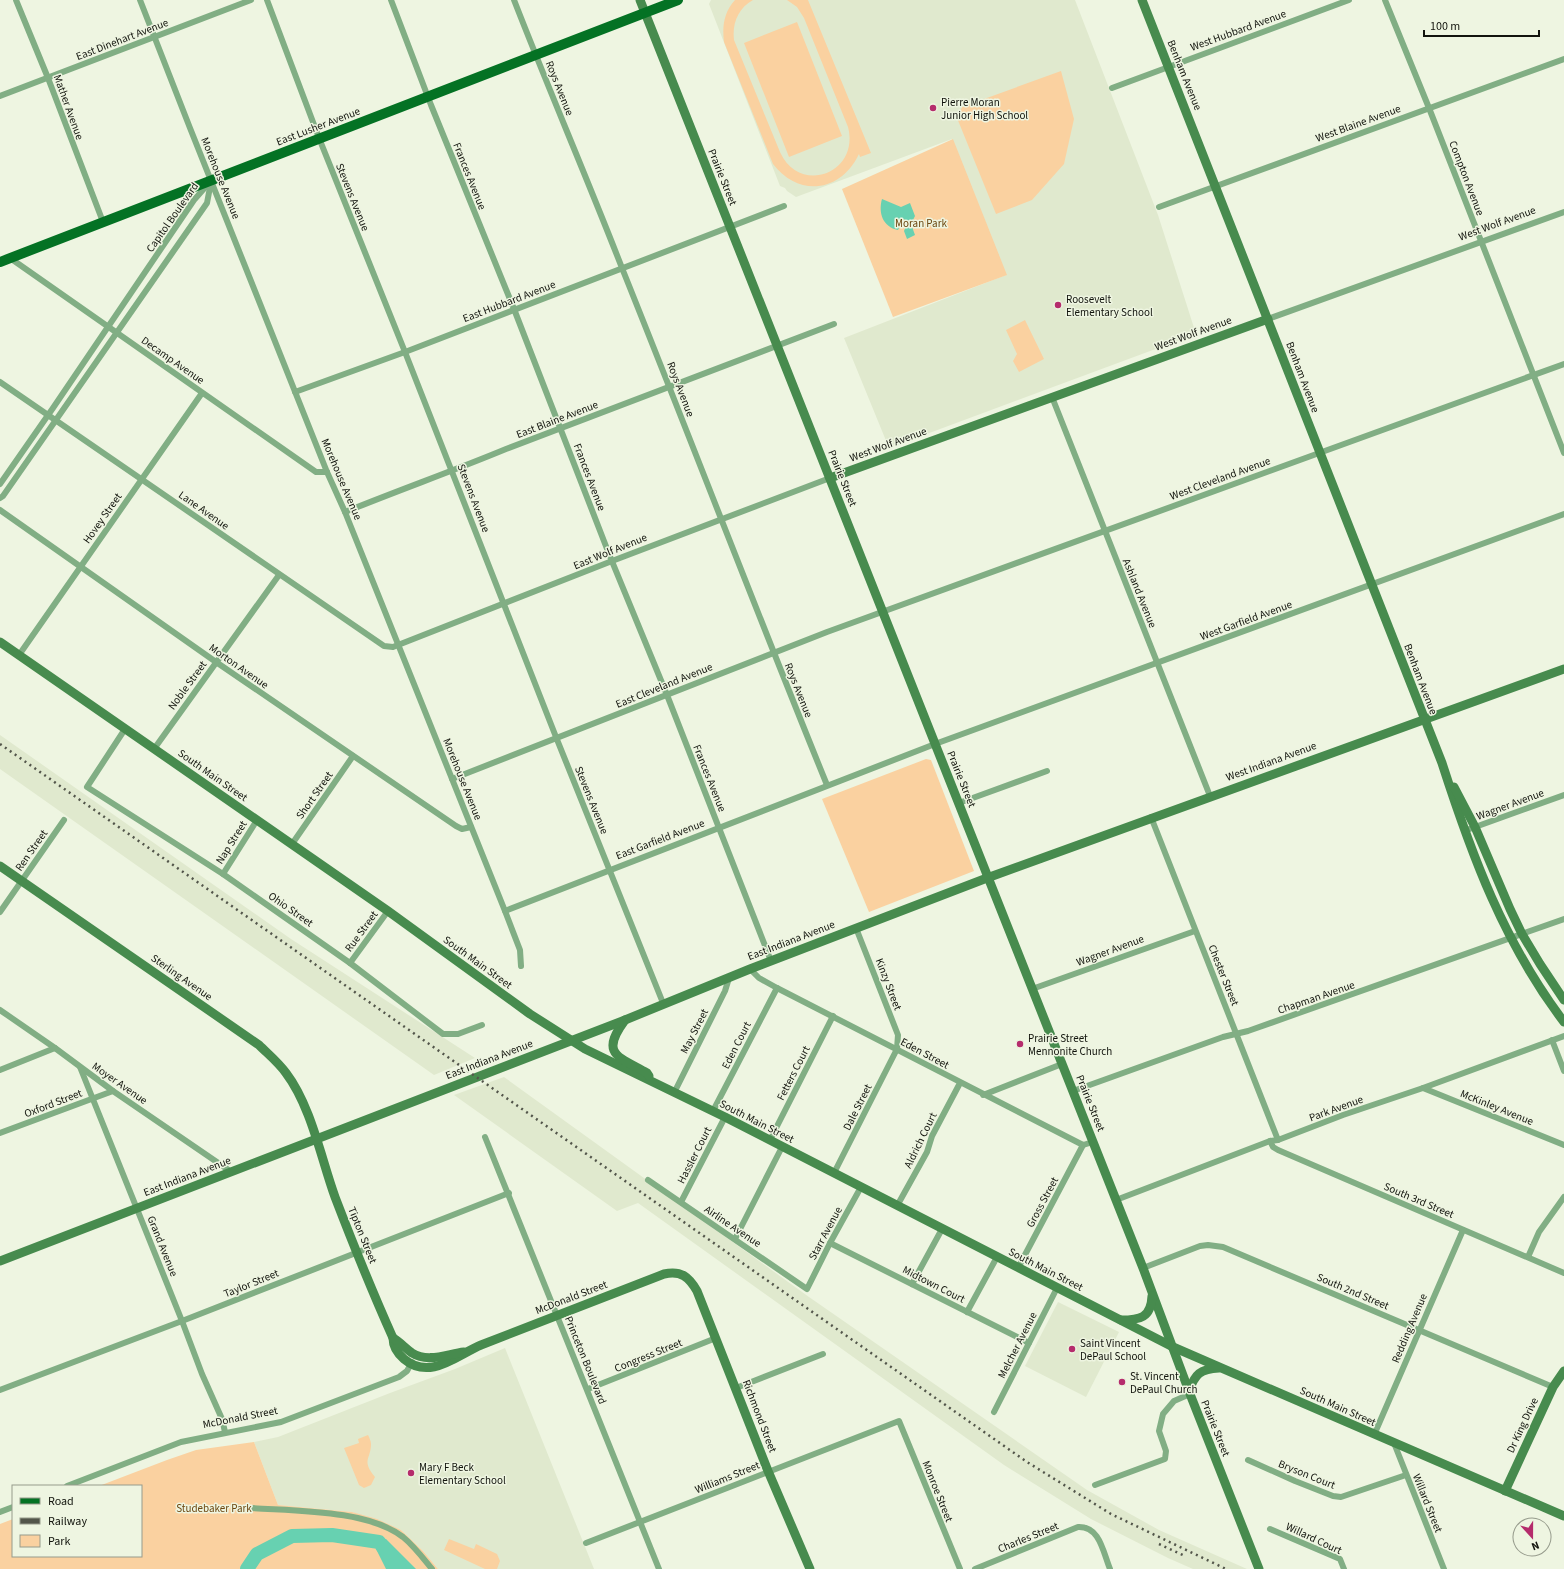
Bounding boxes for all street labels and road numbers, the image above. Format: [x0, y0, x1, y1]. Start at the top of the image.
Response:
street label: West Hubbard Avenue [1188, 6, 1289, 55]
street label: East Dinehart Avenue [74, 15, 171, 64]
street label: Benham Avenue [1164, 38, 1206, 113]
street label: Roys Avenue [542, 59, 578, 118]
street label: Mather Avenue [50, 72, 87, 142]
street label: West Blaine Avenue [1314, 101, 1403, 146]
street label: East Lusher Avenue [274, 103, 363, 149]
street label: Morehouse Avenue [197, 135, 244, 222]
street label: Compton Avenue [1445, 139, 1488, 218]
street label: Frances Avenue [449, 140, 490, 213]
street label: Prairie Street [704, 147, 741, 208]
street label: Stevens Avenue [332, 161, 373, 234]
street label: Capitol Boulevard [143, 179, 202, 255]
street label: West Wolf Avenue [1456, 202, 1538, 244]
street label: East Hubbard Avenue [461, 277, 558, 326]
street label: West Wolf Avenue [1152, 312, 1234, 354]
street label: Decamp Avenue [138, 333, 208, 388]
street label: Benham Avenue [1282, 340, 1323, 415]
street label: Roys Avenue [663, 359, 698, 419]
street label: East Blaine Avenue [514, 397, 601, 442]
street label: West Wolf Avenue [847, 423, 929, 465]
street label: Morehouse Avenue [318, 436, 366, 523]
street label: Frances Avenue [570, 441, 610, 514]
street label: Prairie Street [824, 448, 861, 509]
street label: West Cleveland Avenue [1168, 453, 1273, 504]
street label: Stevens Avenue [454, 462, 494, 535]
street label: Lane Avenue [175, 487, 232, 534]
street label: Hovey Street [79, 490, 126, 547]
street label: East Wolf Avenue [571, 530, 650, 573]
street label: Ashland Avenue [1119, 556, 1160, 631]
street label: West Garfield Avenue [1198, 597, 1295, 644]
street label: Morton Avenue [206, 640, 272, 693]
street label: Benham Avenue [1400, 642, 1441, 717]
street label: Noble Street [165, 658, 210, 713]
street label: East Cleveland Avenue [613, 659, 715, 712]
street label: Roys Avenue [781, 661, 817, 720]
street label: Morehouse Avenue [439, 736, 486, 823]
street label: West Indiana Avenue [1224, 738, 1319, 785]
street label: Frances Avenue [689, 742, 730, 815]
street label: South Main Street [175, 746, 251, 805]
street label: Prairie Street [943, 749, 980, 810]
street label: Stevens Avenue [571, 764, 612, 837]
street label: Short Street [292, 768, 337, 822]
street label: Wagner Avenue [1474, 785, 1547, 824]
street label: East Garfield Avenue [614, 815, 707, 863]
street label: Nap Street [212, 817, 251, 867]
street label: Ren Street [12, 826, 51, 874]
street label: Ohio Street [265, 888, 316, 931]
street label: Rue Street [341, 907, 382, 955]
street label: East Indiana Avenue [745, 917, 838, 964]
street label: Wagner Avenue [1074, 931, 1147, 970]
street label: South Main Street [440, 932, 515, 993]
street label: Chester Street [1204, 942, 1243, 1008]
street label: Sterling Avenue [148, 951, 216, 1004]
street label: Kinzy Street [872, 956, 905, 1013]
street label: Chapman Avenue [1276, 977, 1357, 1018]
street label: May Street [677, 1006, 712, 1056]
street label: Eden Court [718, 1019, 755, 1071]
street label: Eden Street [898, 1034, 952, 1073]
street label: East Indiana Avenue [443, 1036, 536, 1083]
street label: Fetters Court [773, 1043, 814, 1103]
street label: Moyer Avenue [89, 1059, 151, 1108]
street label: Prairie Street [1072, 1073, 1109, 1134]
street label: Dale Street [839, 1081, 876, 1133]
street label: Oxford Street [22, 1085, 84, 1121]
street label: McKinley Avenue [1458, 1086, 1536, 1129]
street label: Park Avenue [1307, 1092, 1366, 1125]
street label: South Main Street [717, 1096, 797, 1147]
street label: Aldrich Court [900, 1110, 941, 1171]
street label: Hassler Court [674, 1124, 715, 1186]
street label: East Indiana Avenue [141, 1153, 234, 1200]
street label: Gross Street [1023, 1174, 1062, 1230]
street label: South 3rd Street [1381, 1179, 1456, 1222]
street label: Airline Avenue [701, 1202, 765, 1251]
street label: Starr Avenue [805, 1203, 846, 1263]
street label: Tipton Street [344, 1205, 381, 1266]
street label: Grand Avenue [144, 1214, 182, 1279]
street label: South Main Street [1006, 1244, 1086, 1295]
street label: Midtown Court [900, 1262, 968, 1307]
street label: Taylor Street [221, 1266, 281, 1301]
street label: South 2nd Street [1314, 1269, 1391, 1314]
street label: McDonald Street [533, 1277, 610, 1318]
street label: Redding Avenue [1388, 1291, 1431, 1365]
street label: Melcher Avenue [994, 1309, 1041, 1381]
street label: Princeton Boulevard [561, 1314, 610, 1406]
street label: Congress Street [612, 1335, 685, 1376]
street label: Richmond Street [739, 1378, 780, 1455]
street label: South Main Street [1297, 1383, 1378, 1430]
street label: Dr King Drive [1503, 1395, 1542, 1455]
street label: Prairie Street [1197, 1398, 1234, 1459]
street label: McDonald Street [201, 1403, 279, 1432]
street label: Bryson Court [1276, 1456, 1338, 1493]
street label: Williams Street [693, 1458, 762, 1497]
street label: Monroe Street [918, 1458, 957, 1524]
street label: Willard Street [1409, 1472, 1446, 1535]
street label: Charles Street [996, 1518, 1061, 1556]
street label: Willard Court [1283, 1519, 1345, 1558]

